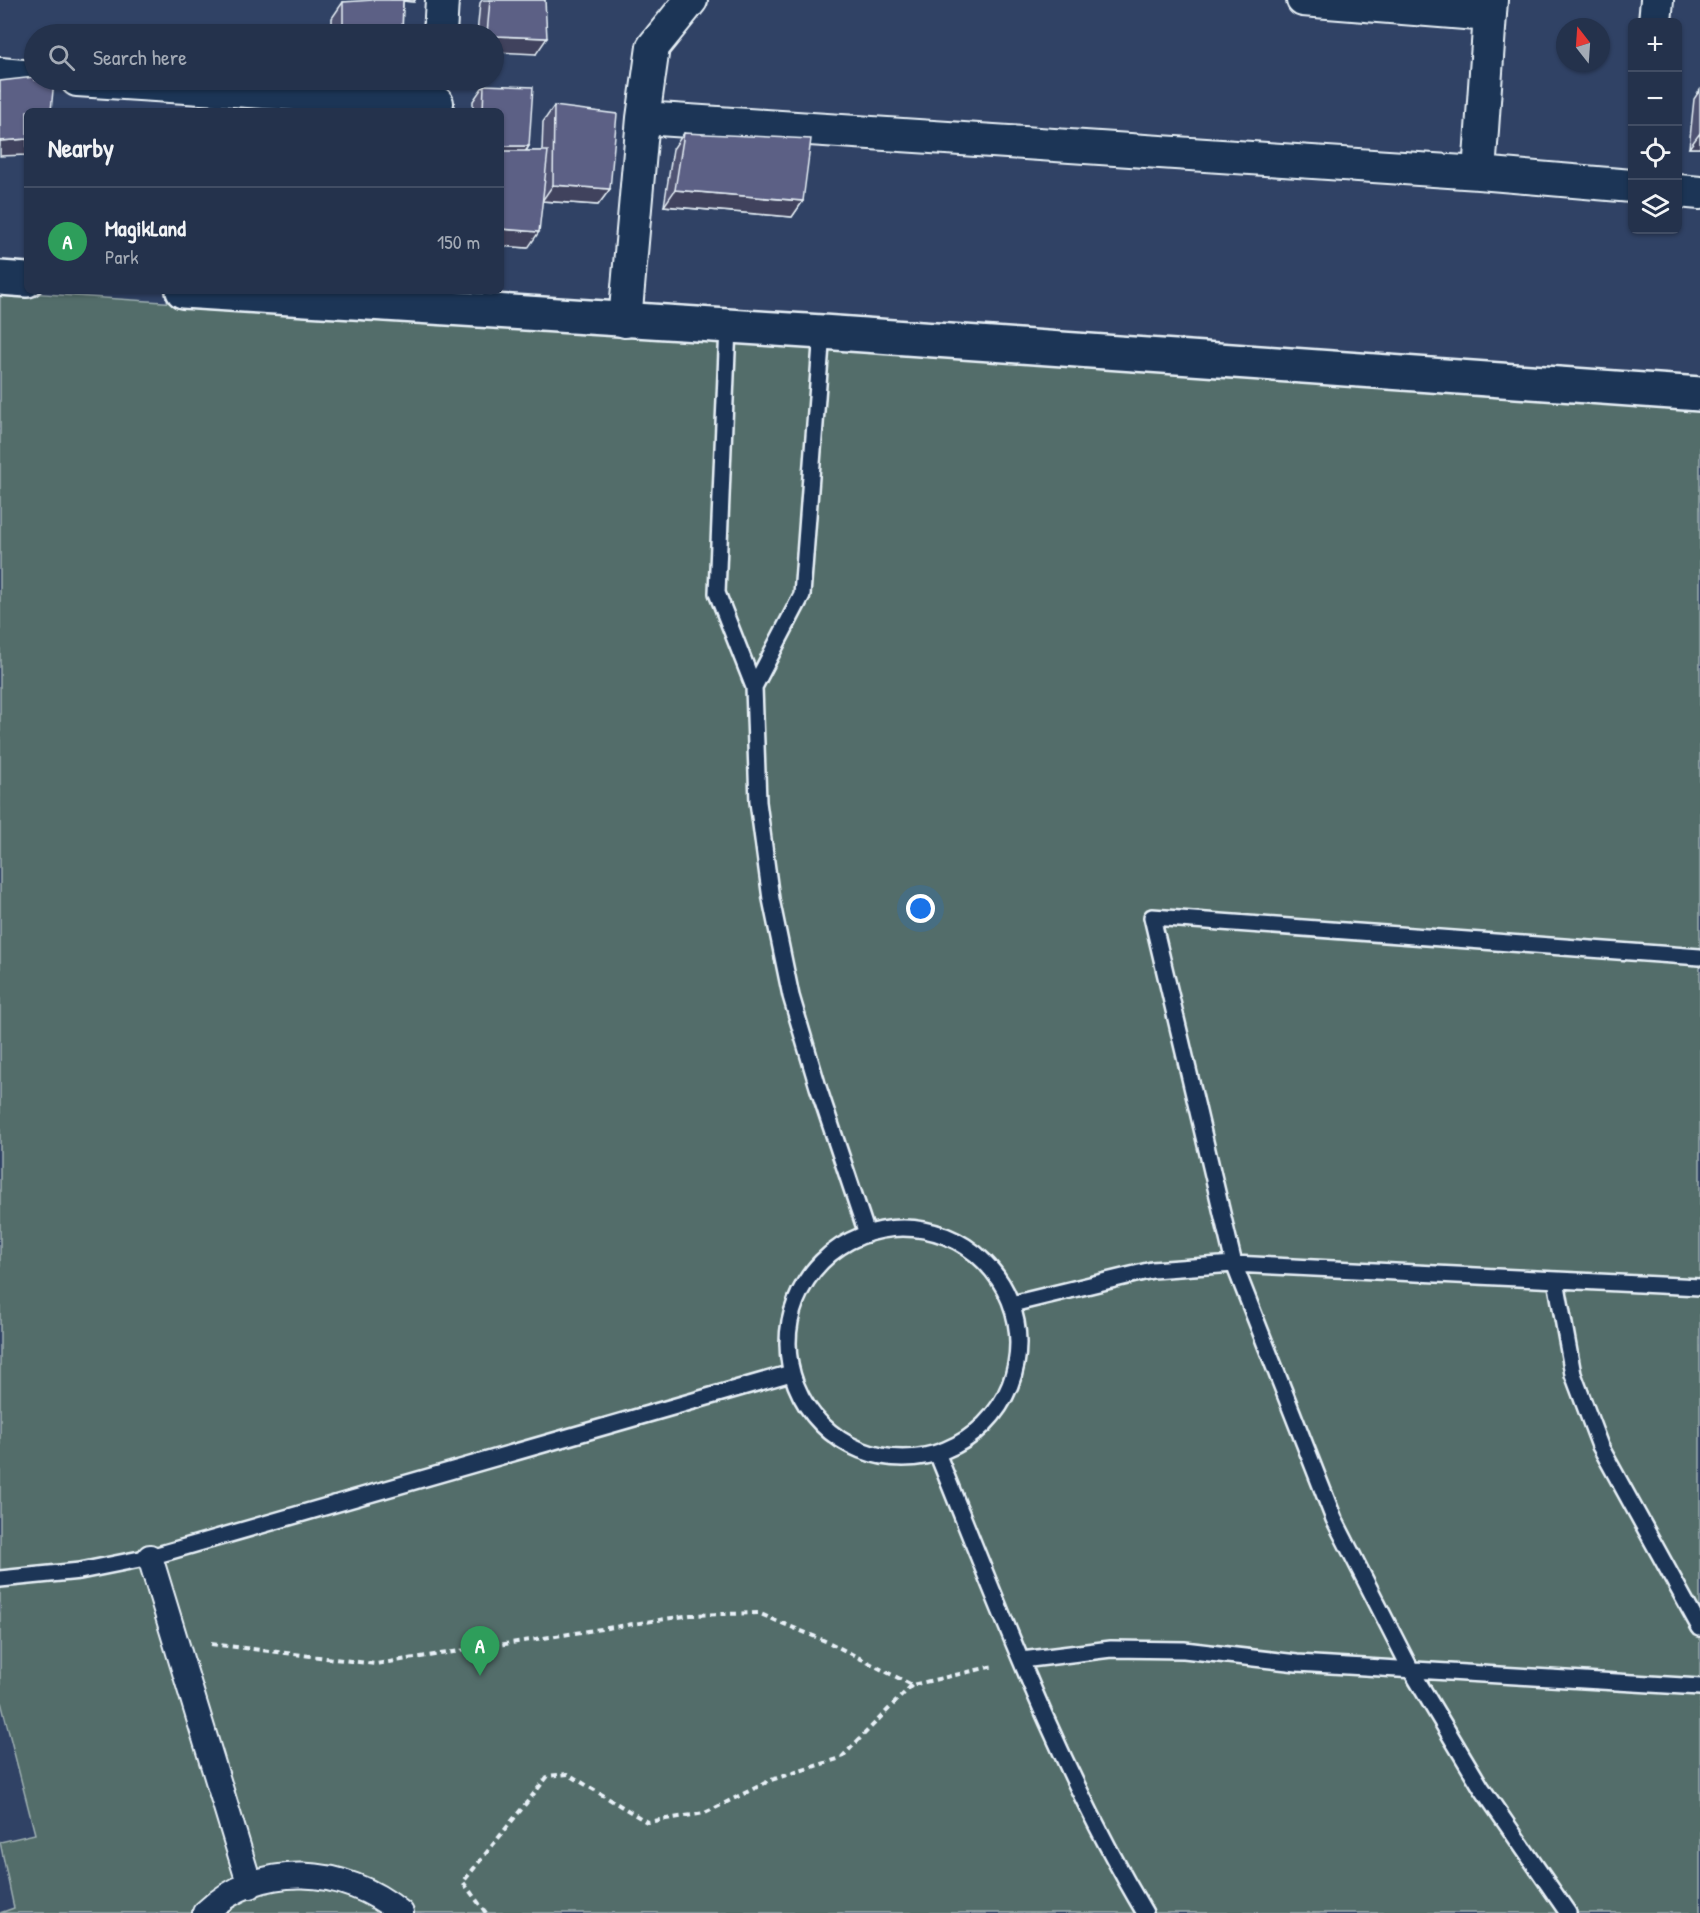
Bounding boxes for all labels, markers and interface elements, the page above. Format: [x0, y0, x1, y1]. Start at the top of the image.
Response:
north arrow [1556, 18, 1610, 72]
map controls [1628, 18, 1682, 234]
button: + [1628, 18, 1682, 72]
search box [24, 24, 504, 90]
icon: search [45, 41, 78, 74]
text: Search here [93, 42, 187, 72]
button: − [1628, 72, 1682, 126]
button: locate [1628, 126, 1682, 180]
text: Nearby [48, 130, 114, 165]
button: layers [1628, 180, 1682, 234]
text: MagikLand [105, 213, 186, 243]
text: A [63, 228, 72, 255]
text: 150 m [437, 228, 480, 255]
text: Park [105, 243, 138, 270]
your location [906, 894, 935, 923]
pin: A [460, 1626, 500, 1676]

